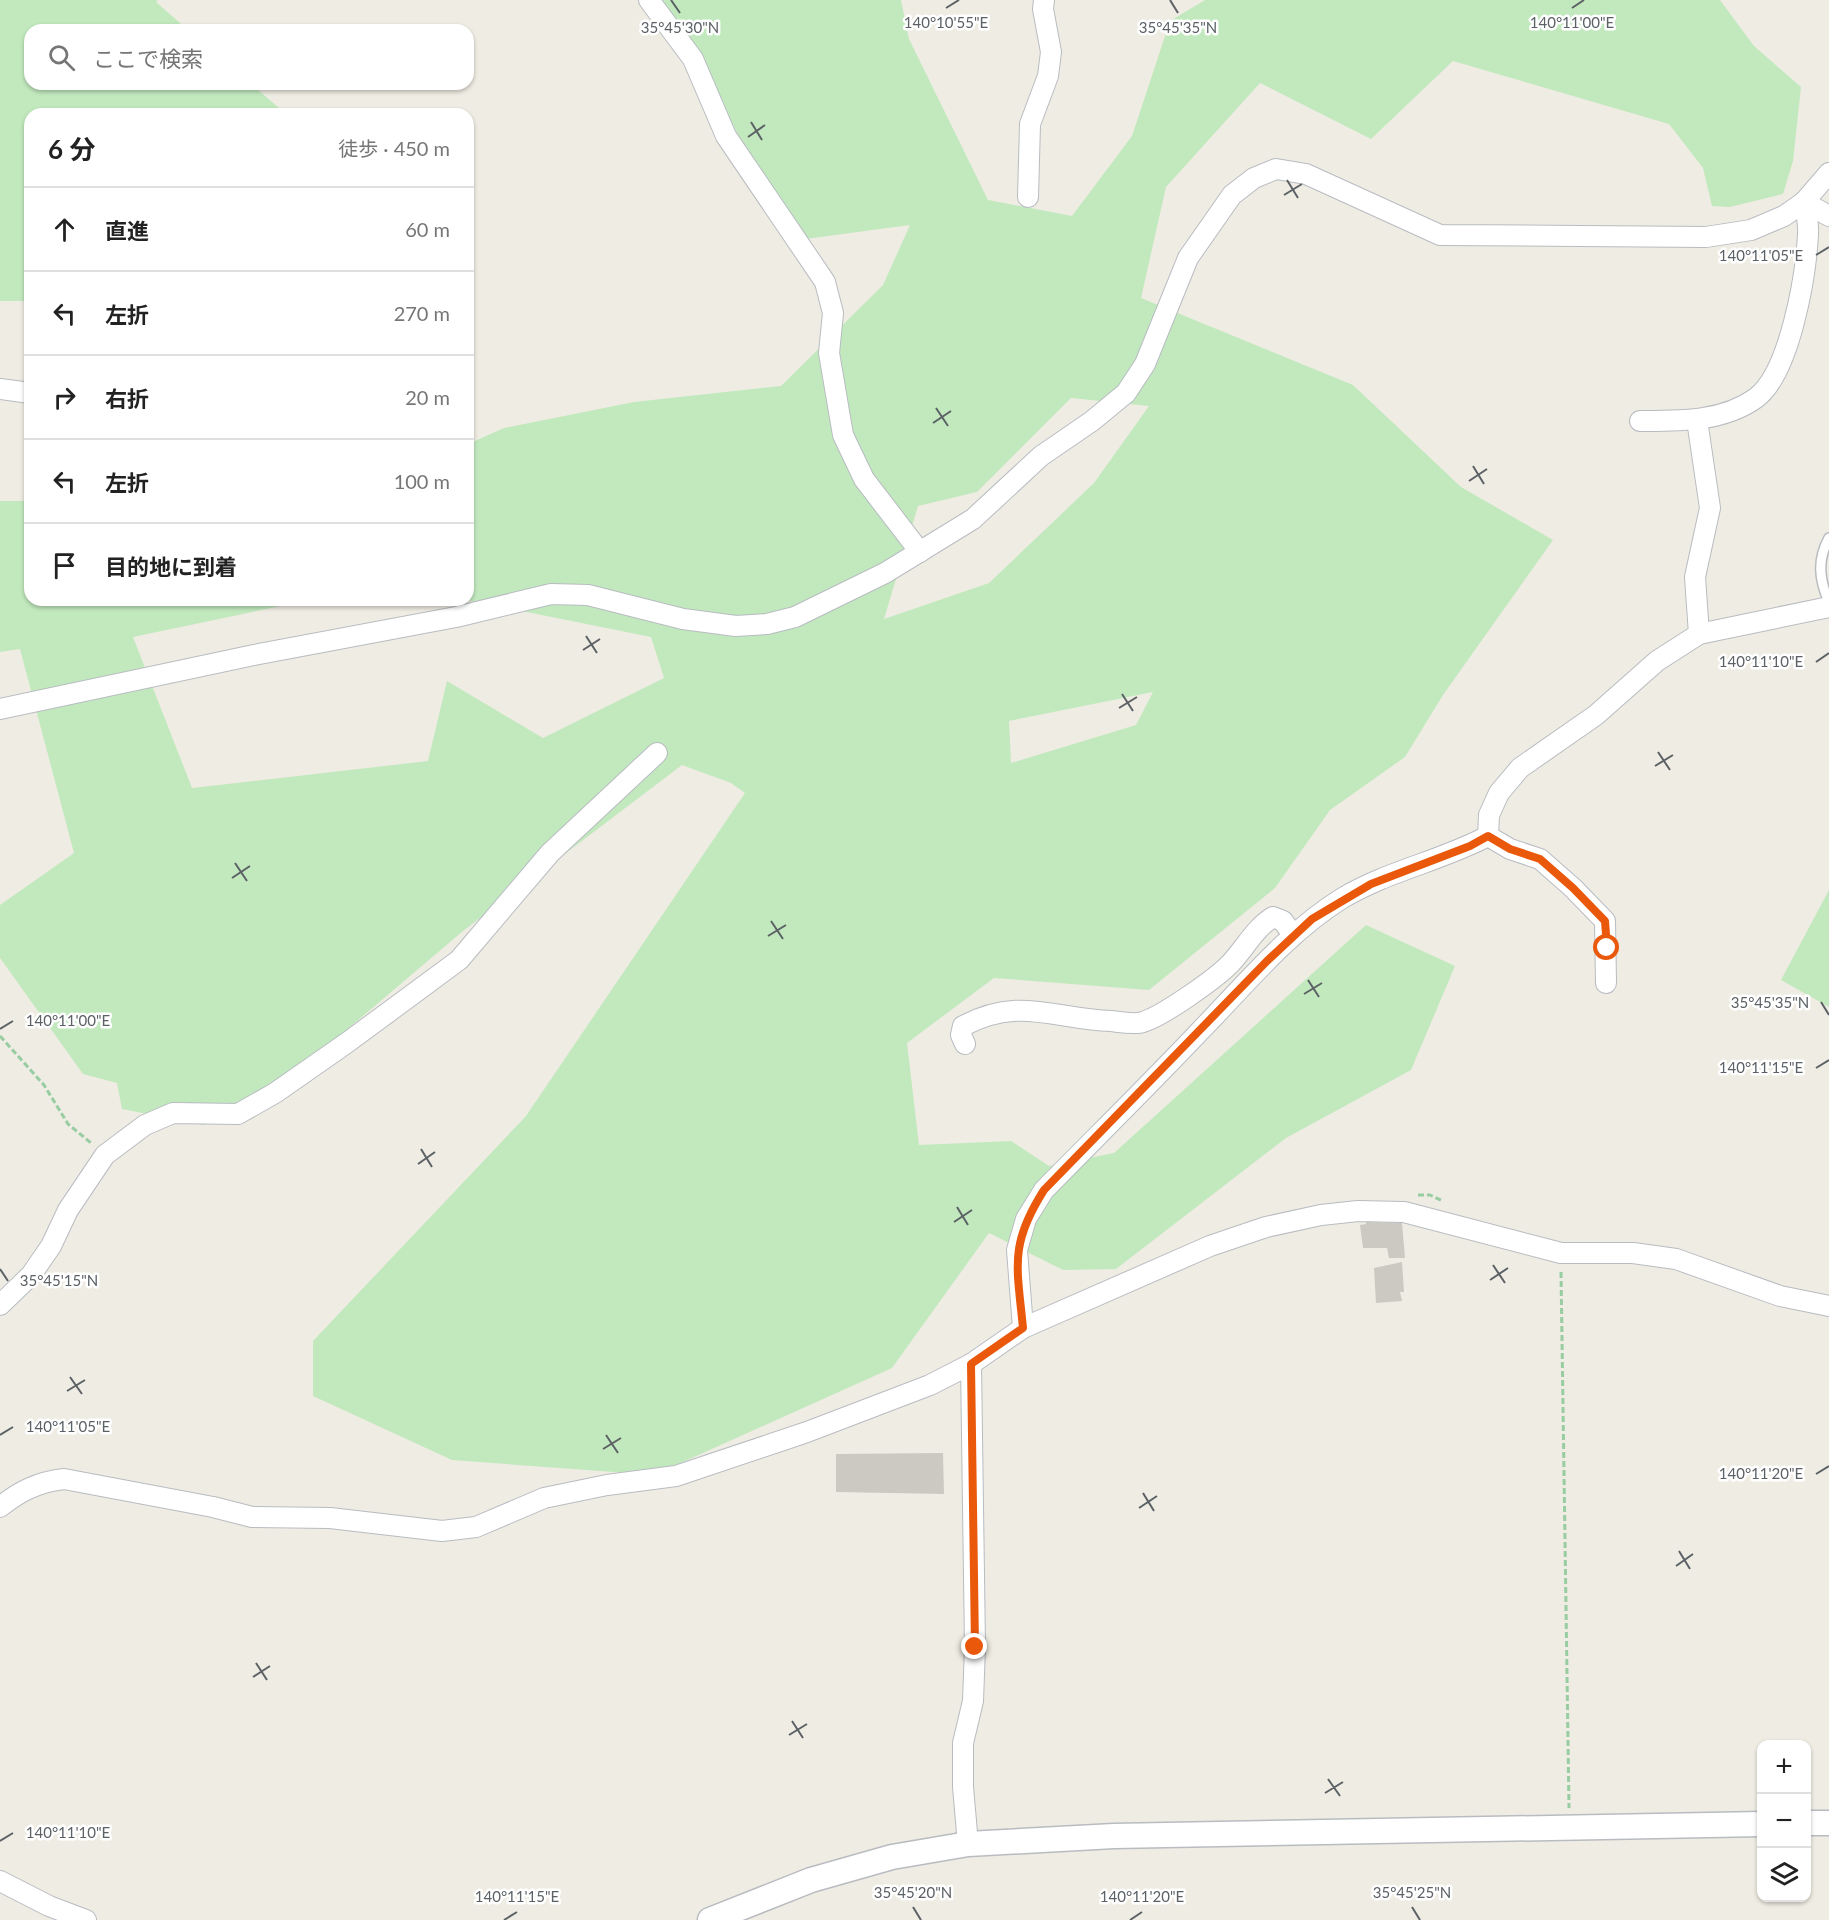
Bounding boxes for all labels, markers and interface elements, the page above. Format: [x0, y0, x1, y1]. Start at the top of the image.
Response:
text: 140°10'55"E [904, 13, 988, 31]
text: 140°11'00"E [1530, 13, 1614, 31]
text: 35°45'30"N [641, 18, 719, 36]
text: 35°45'35"N [1139, 18, 1217, 36]
search box [24, 24, 474, 90]
icon: search [45, 41, 78, 74]
text: ここで検索 [93, 45, 203, 72]
text: 6 分 [48, 133, 95, 165]
text: 徒歩 · 450 m [338, 136, 450, 160]
icon: ahead [48, 213, 81, 246]
text: 直進 [105, 217, 149, 244]
text: 60 m [405, 217, 450, 241]
text: 140°11'05"E [1719, 246, 1803, 264]
icon: left [48, 297, 81, 330]
text: 左折 [105, 301, 149, 328]
text: 270 m [394, 301, 450, 325]
icon: right [48, 381, 81, 414]
text: 右折 [105, 385, 149, 412]
text: 20 m [405, 385, 450, 409]
icon: left [48, 465, 81, 498]
text: 左折 [105, 469, 149, 496]
text: 100 m [394, 469, 450, 493]
icon: arrive [48, 549, 81, 582]
text: 目的地に到着 [105, 553, 237, 580]
text: 140°11'10"E [1719, 652, 1803, 670]
route start [1593, 934, 1619, 960]
text: 35°45'35"N [1731, 993, 1809, 1011]
text: 140°11'00"E [26, 1011, 110, 1029]
text: 140°11'15"E [1719, 1058, 1803, 1076]
text: 35°45'15"N [20, 1271, 98, 1289]
text: 140°11'05"E [26, 1417, 110, 1435]
text: 140°11'20"E [1719, 1464, 1803, 1482]
route end [961, 1633, 987, 1659]
map controls [1757, 1740, 1811, 1902]
button: + [1757, 1740, 1811, 1794]
button: − [1757, 1794, 1811, 1848]
text: 140°11'10"E [26, 1823, 110, 1841]
button: layers [1757, 1848, 1811, 1902]
text: 35°45'20"N [874, 1883, 952, 1901]
text: 35°45'25"N [1373, 1883, 1451, 1901]
text: 140°11'15"E [475, 1887, 559, 1905]
text: 140°11'20"E [1100, 1887, 1184, 1905]

